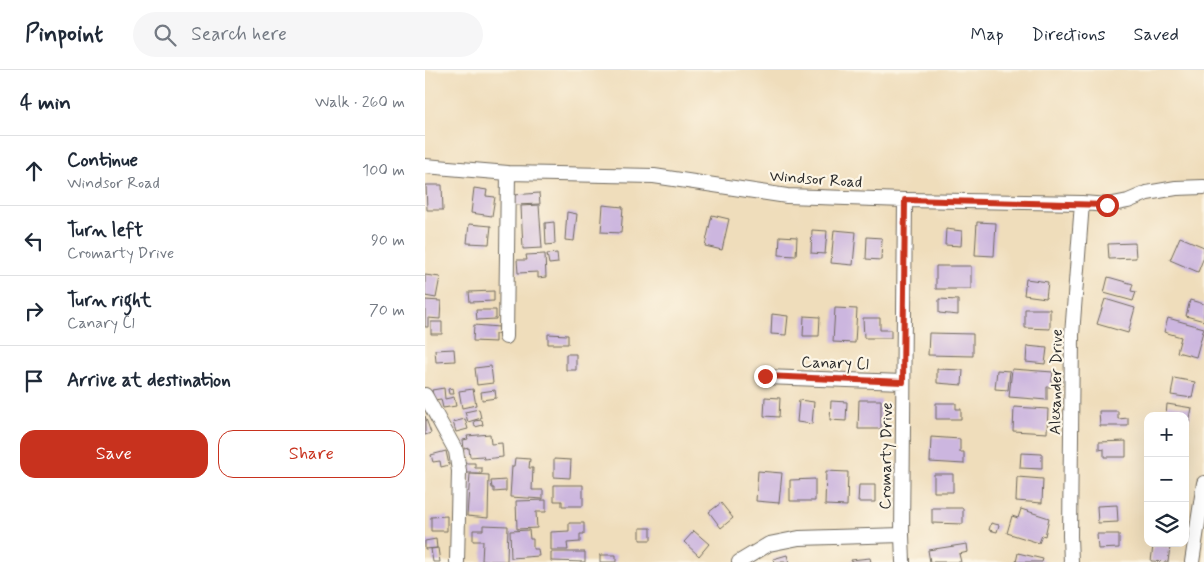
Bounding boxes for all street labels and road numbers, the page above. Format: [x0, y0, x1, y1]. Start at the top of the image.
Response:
street label: Windsor Road [769, 166, 863, 193]
street label: Alexander Drive [1045, 329, 1068, 435]
street label: Canary Cl [801, 352, 869, 375]
street label: Cromarty Drive [875, 402, 898, 510]

